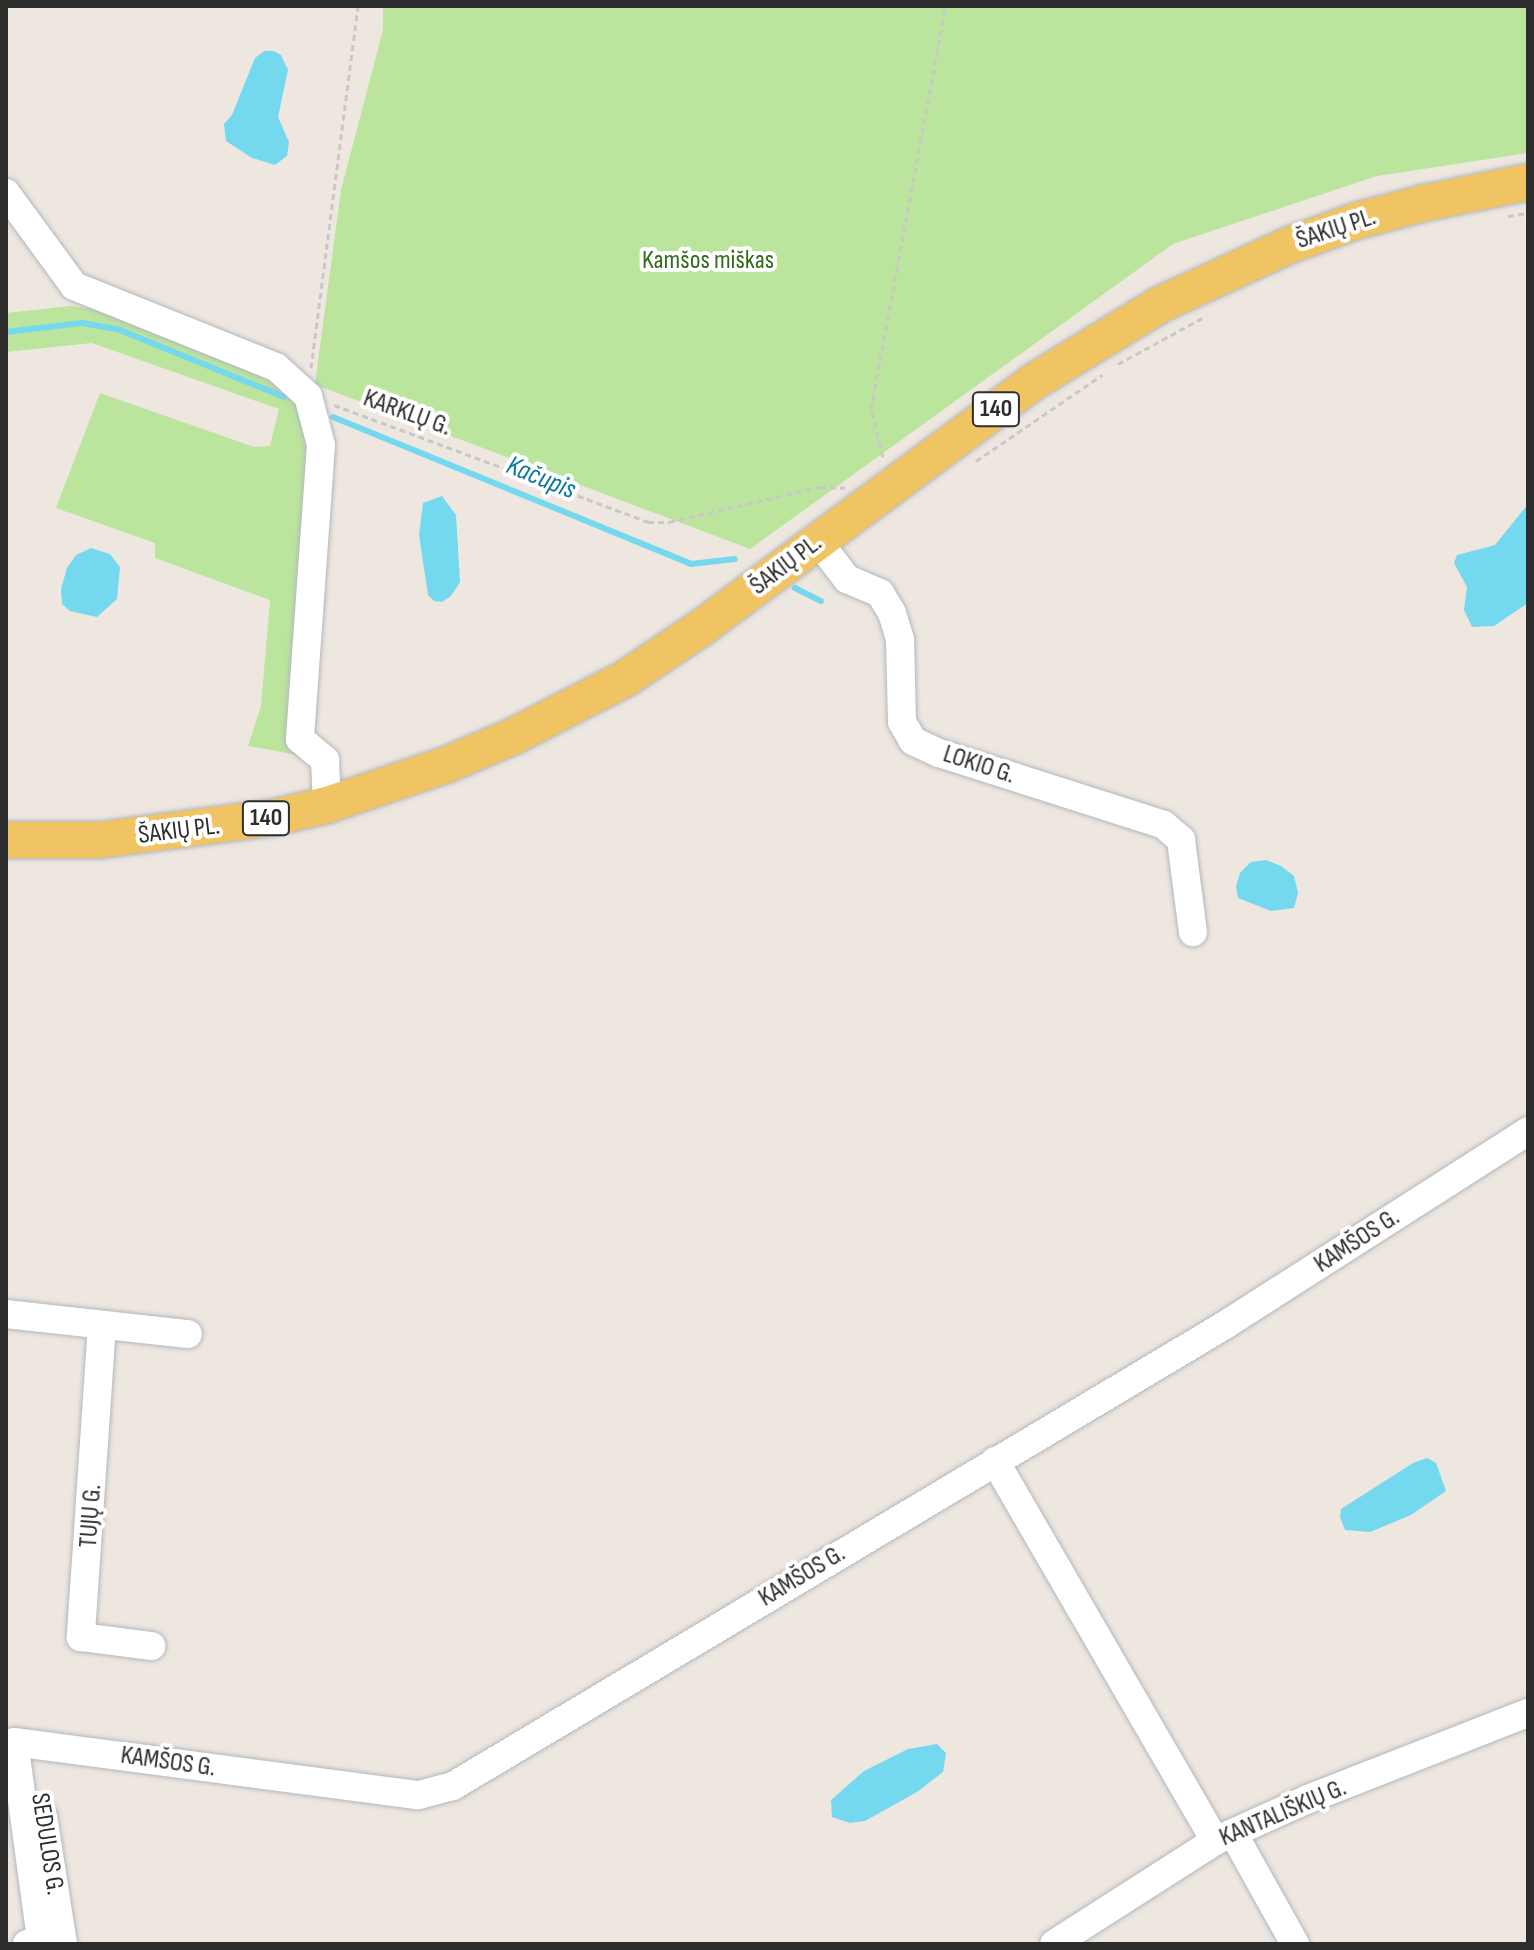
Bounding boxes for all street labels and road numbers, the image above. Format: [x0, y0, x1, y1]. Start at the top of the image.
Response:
street label: ŠAKIŲ PL. [1292, 202, 1380, 256]
street label: KARKLŲ G. [359, 383, 455, 443]
road number: 140 [970, 389, 1022, 429]
street label: ŠAKIŲ PL. [744, 528, 828, 602]
street label: LOKIO G. [939, 739, 1019, 791]
road number: 140 [240, 798, 292, 838]
street label: ŠAKIŲ PL. [137, 811, 221, 851]
street label: KAMŠOS G. [1309, 1202, 1405, 1280]
street label: TUJŲ G. [73, 1483, 109, 1549]
street label: KAMŠOS G. [753, 1538, 851, 1614]
street label: KAMŠOS G. [119, 1740, 217, 1784]
street label: KANTALIŠKIŲ G. [1215, 1772, 1351, 1854]
street label: SEDULOS G. [24, 1791, 70, 1897]

